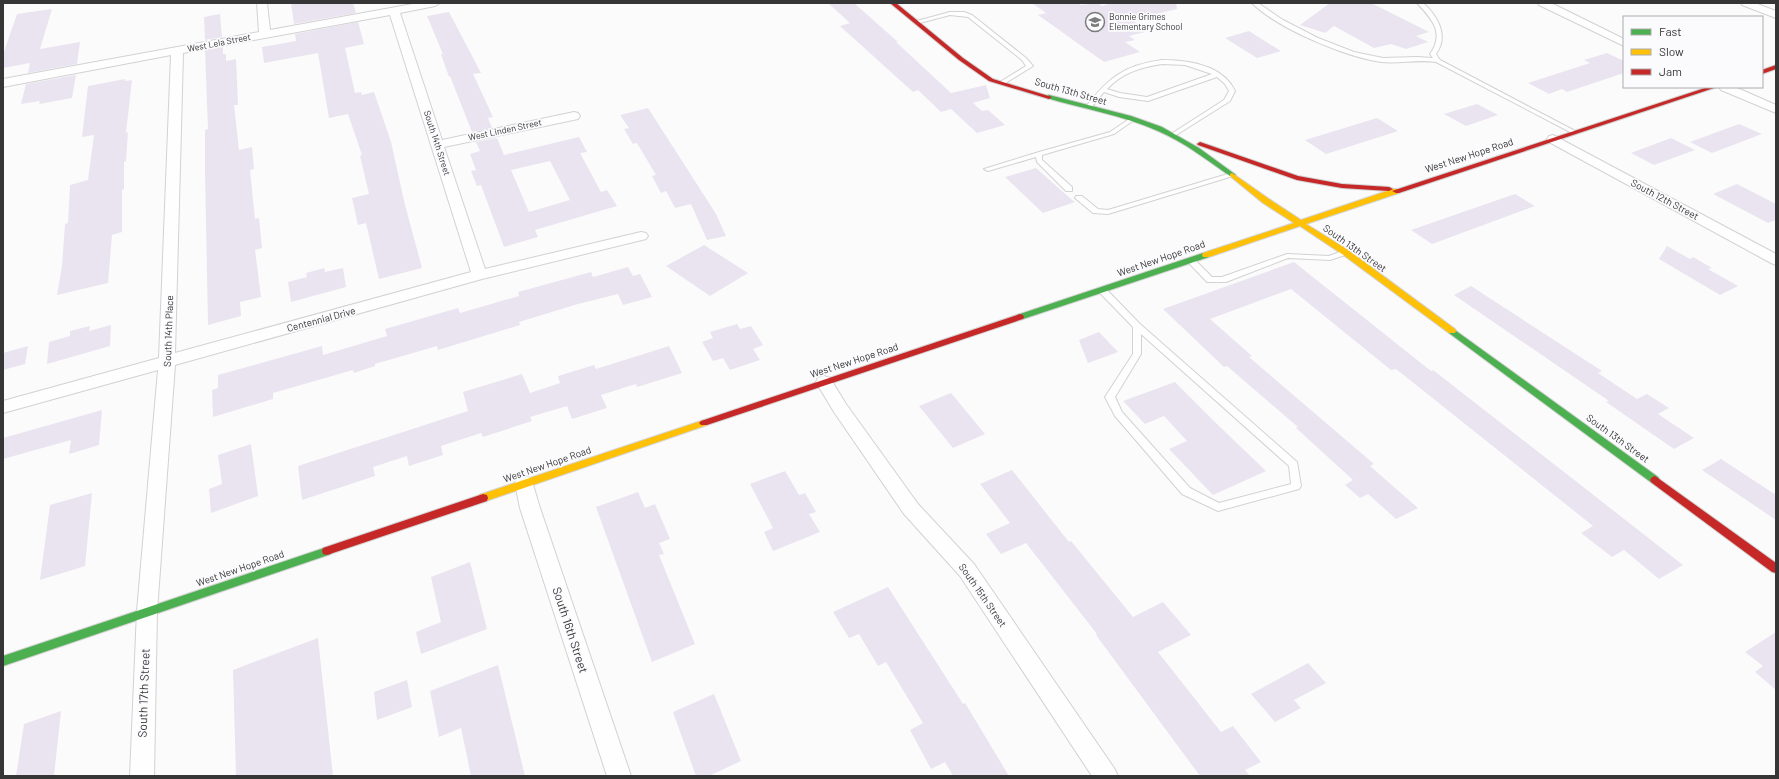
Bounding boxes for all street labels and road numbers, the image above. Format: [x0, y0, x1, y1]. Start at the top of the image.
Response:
street label: West Lela Street [186, 31, 252, 54]
street label: South 13th Street [1033, 75, 1109, 107]
street label: South 14th Street [422, 109, 453, 177]
street label: West Linden Street [467, 116, 543, 143]
street label: West New Hope Road [1423, 135, 1515, 175]
street label: South 12th Street [1629, 176, 1701, 222]
street label: South 13th Street [1321, 222, 1389, 275]
street label: West New Hope Road [1116, 237, 1206, 279]
street label: South 14th Place [161, 295, 175, 367]
street label: Centennial Drive [285, 304, 357, 334]
street label: West New Hope Road [808, 340, 900, 380]
street label: South 13th Street [1584, 411, 1652, 465]
street label: West New Hope Road [502, 443, 592, 485]
street label: West New Hope Road [195, 547, 285, 589]
street label: South 15th Street [957, 561, 1010, 629]
street label: South 16th Street [550, 585, 591, 674]
street label: South 17th Street [134, 648, 152, 738]

